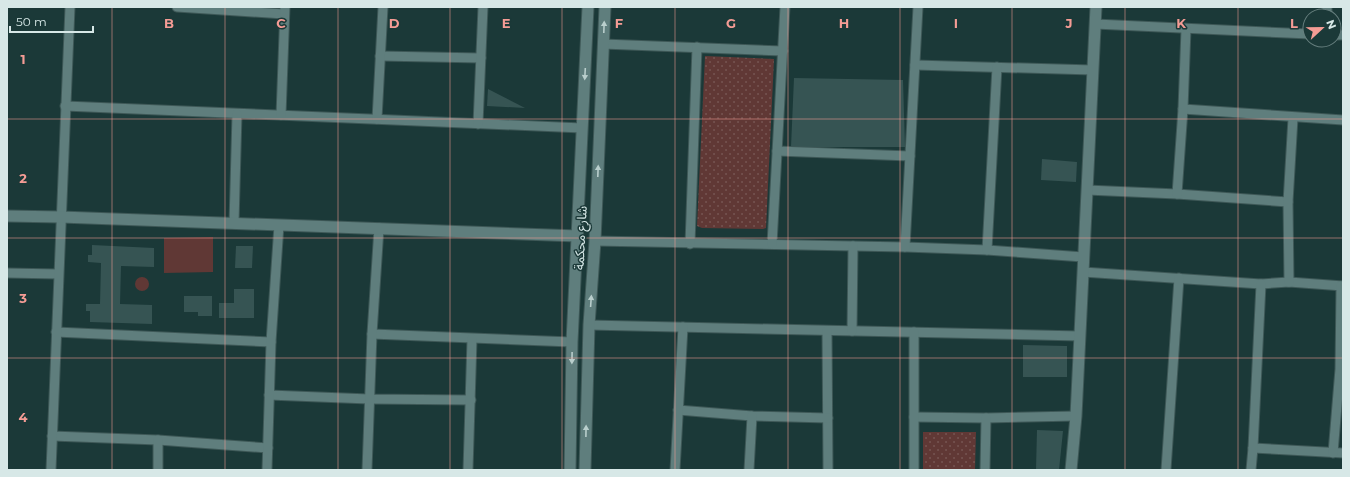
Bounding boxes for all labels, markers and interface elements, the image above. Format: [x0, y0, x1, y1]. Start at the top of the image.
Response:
scale bar [10, 8, 93, 34]
north arrow [1302, 8, 1342, 48]
text: 50 m [16, 14, 47, 29]
text: B [164, 15, 174, 31]
text: C [276, 15, 286, 31]
text: D [389, 15, 400, 31]
text: E [502, 15, 511, 31]
text: F [615, 15, 623, 31]
text: G [726, 15, 736, 31]
text: H [839, 15, 849, 31]
text: I [954, 15, 958, 31]
text: J [1064, 15, 1073, 31]
text: K [1176, 15, 1186, 31]
text: L [1290, 15, 1298, 31]
text: N [1323, 18, 1339, 31]
one-way arrow [601, 20, 607, 33]
text: 1 [20, 51, 26, 67]
one-way arrow [581, 68, 588, 80]
one-way arrow [595, 164, 601, 177]
text: 2 [19, 170, 27, 186]
street label: شارع محكمة [570, 205, 593, 271]
text: 3 [18, 290, 27, 306]
one-way arrow [587, 295, 594, 307]
one-way arrow [569, 352, 575, 365]
text: 4 [19, 409, 28, 425]
one-way arrow [583, 424, 589, 437]

